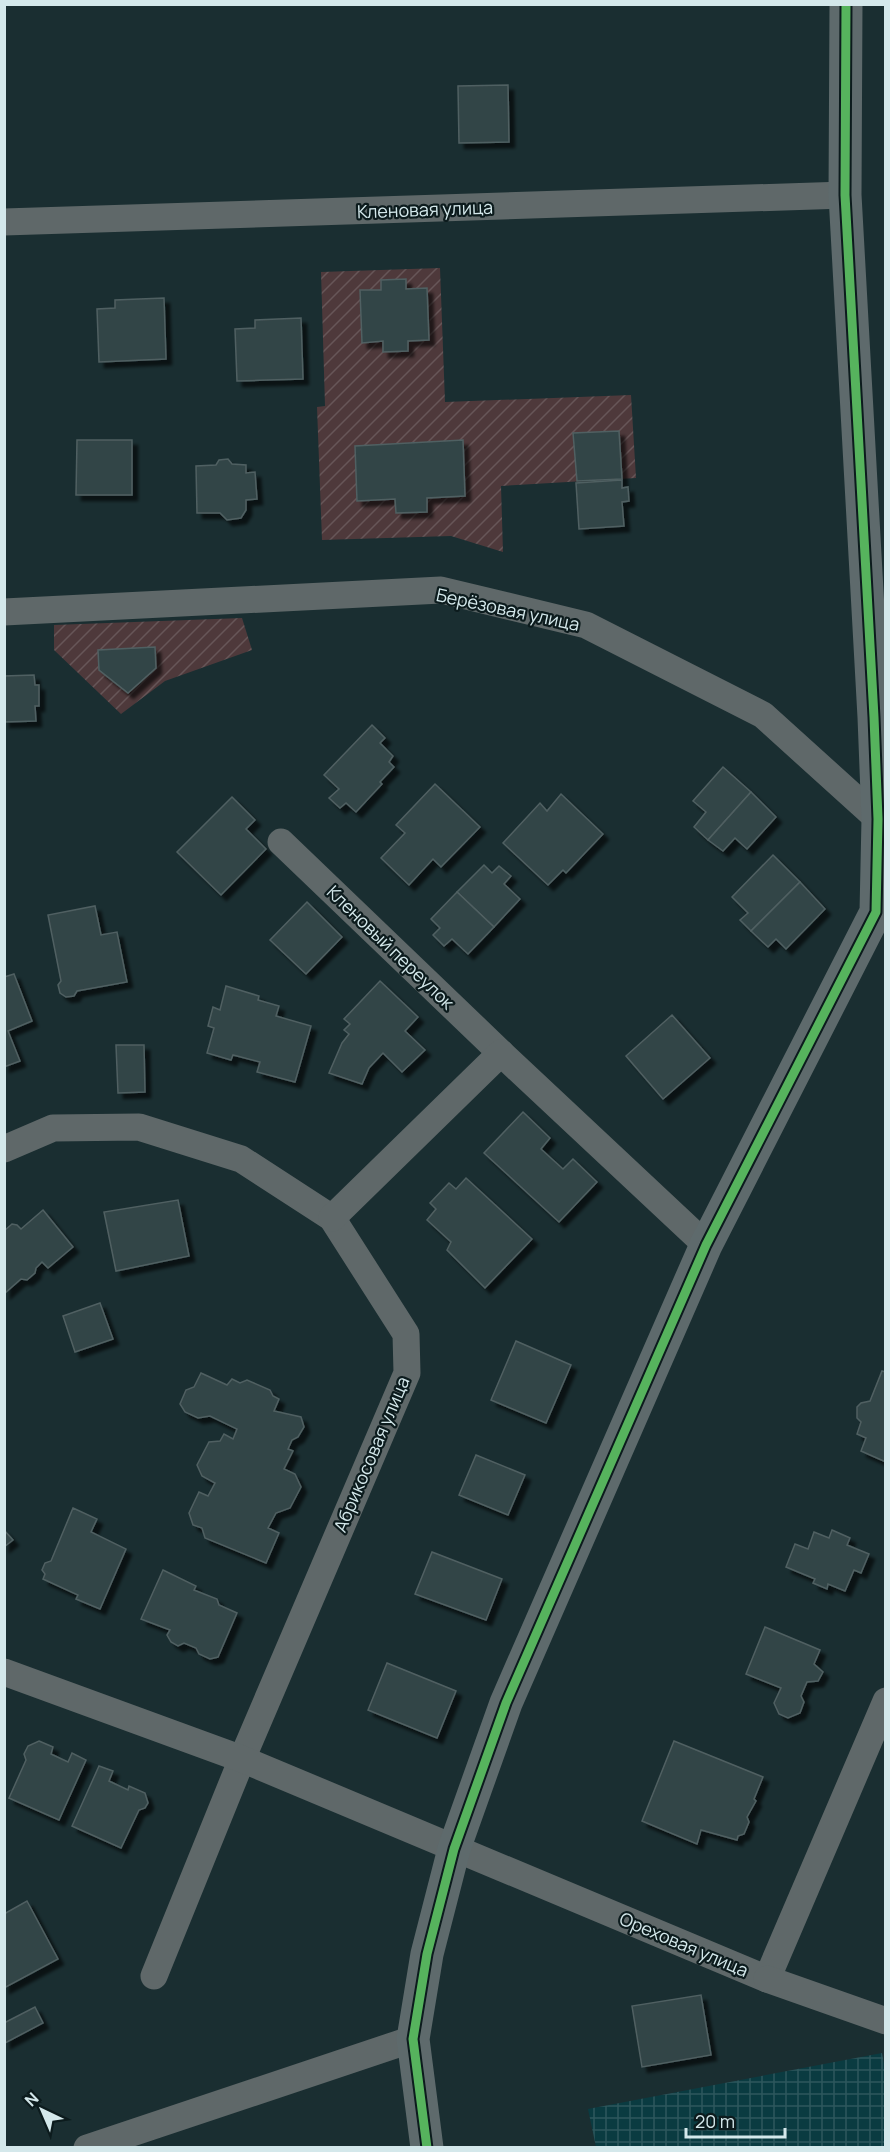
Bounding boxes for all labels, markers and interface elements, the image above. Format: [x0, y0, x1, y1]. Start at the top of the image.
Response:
street label: Кленовая улица [357, 195, 493, 223]
street label: Берёзовая улица [434, 582, 582, 636]
street label: Кленовый переулок [322, 880, 461, 1015]
street label: Абрикосовая улица [327, 1373, 415, 1535]
street label: Ореховая улица [616, 1906, 752, 1982]
north arrow [12, 2080, 72, 2140]
text: N [20, 2087, 43, 2111]
scale bar [686, 2101, 785, 2139]
text: 20 m [695, 2109, 735, 2133]

